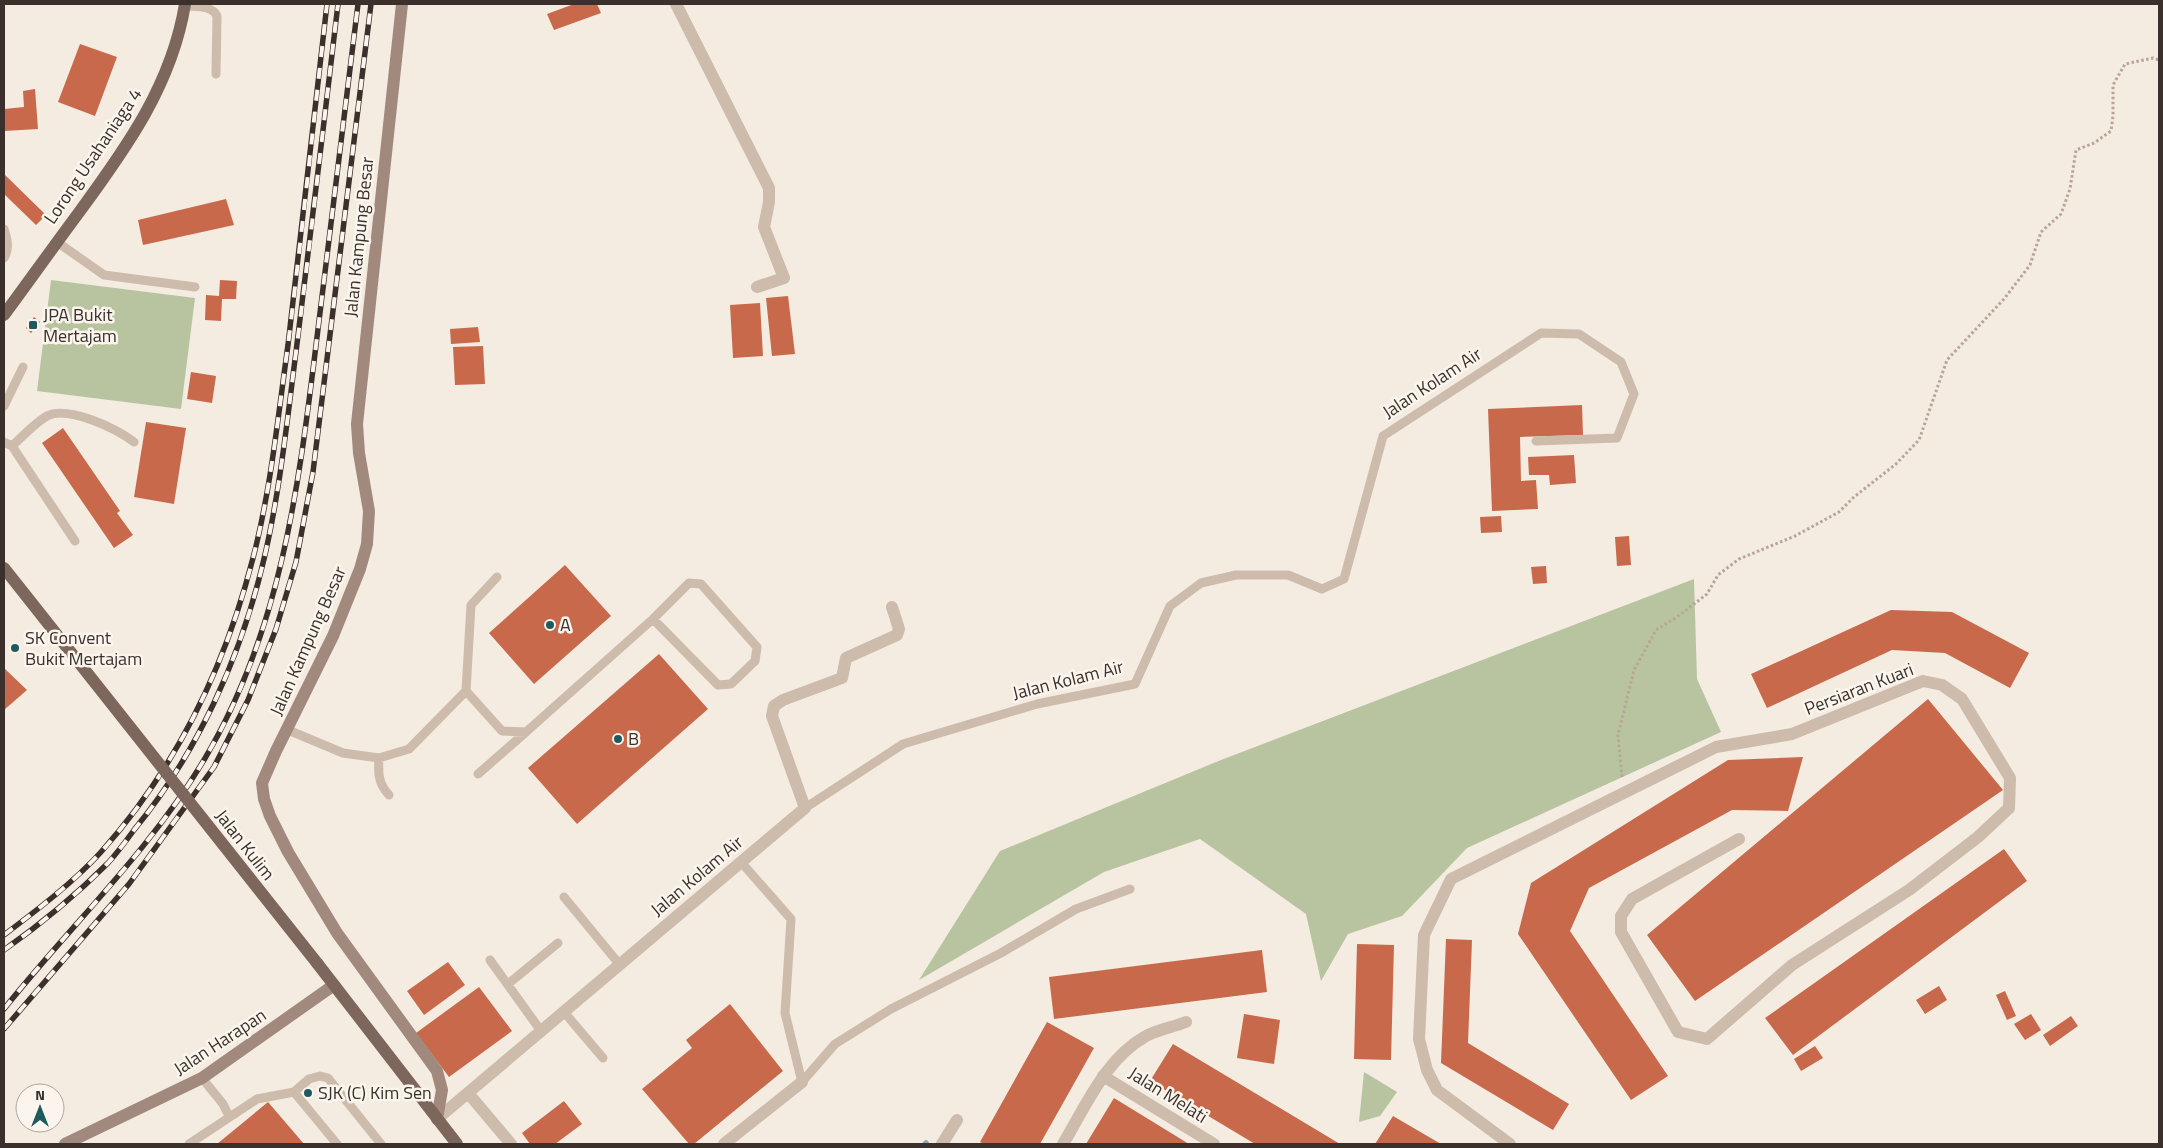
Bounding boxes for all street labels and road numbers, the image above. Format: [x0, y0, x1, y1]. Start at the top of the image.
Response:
street label: Lorong Usahaniaga 4 [37, 82, 148, 229]
street label: Jalan Kampung Besar [337, 155, 380, 318]
street label: Jalan Kolam Air [1377, 340, 1487, 425]
street label: Jalan Kampung Besar [262, 562, 353, 720]
street label: Jalan Kolam Air [1010, 653, 1126, 706]
street label: Persiaran Kuari [1800, 655, 1917, 722]
street label: Jalan Kulim [209, 803, 282, 886]
street label: Jalan Kolam Air [644, 829, 749, 922]
street label: Jalan Harapan [168, 1001, 271, 1082]
street label: Jalan Melati [1124, 1060, 1213, 1129]

